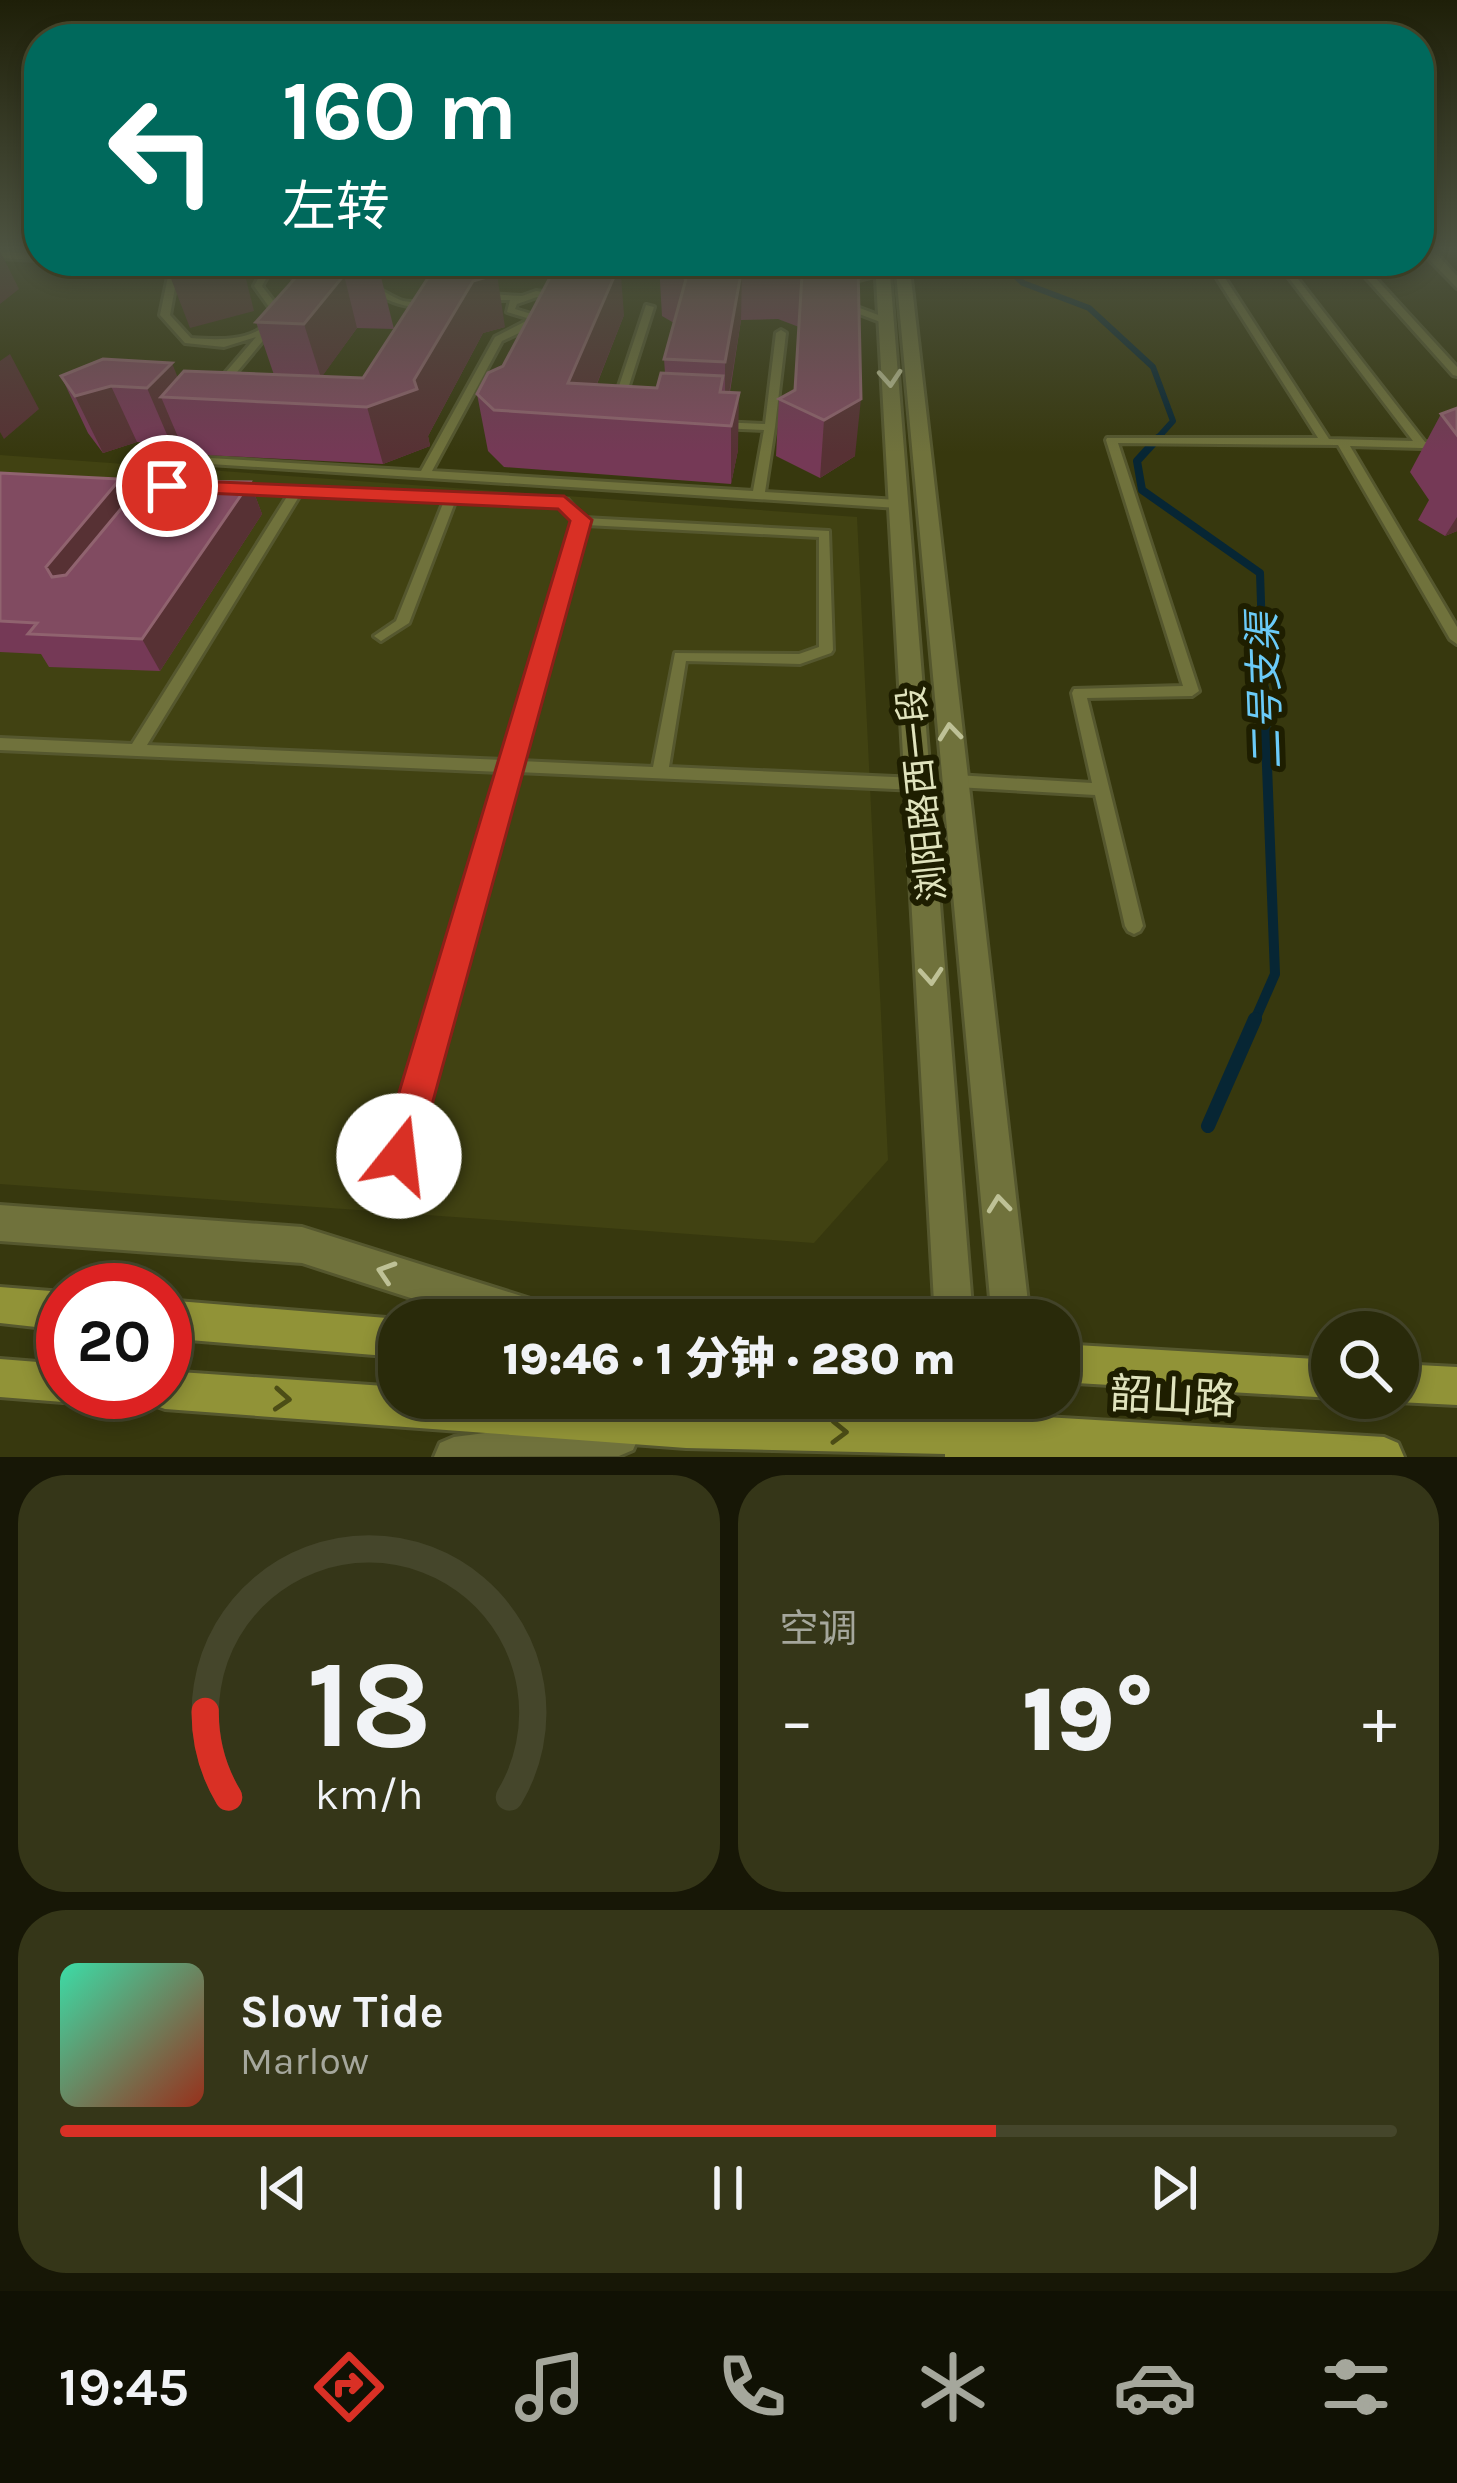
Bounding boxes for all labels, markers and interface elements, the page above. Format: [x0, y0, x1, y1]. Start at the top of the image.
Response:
text: 160 m [282, 62, 517, 160]
icon: left [84, 72, 240, 228]
text: 左转 [282, 175, 390, 239]
one-way arrow [876, 369, 902, 388]
pin [116, 435, 218, 537]
icon: arrive [134, 453, 200, 519]
water label: 二号支渠 [1239, 607, 1291, 770]
street label: 浏阳路西一段 [890, 684, 954, 904]
one-way arrow [938, 722, 964, 742]
one-way arrow [917, 967, 943, 986]
position arrow [336, 1093, 462, 1219]
one-way arrow [987, 1194, 1012, 1213]
one-way arrow [376, 1261, 397, 1286]
speed limit sign: 20 [36, 1263, 192, 1419]
map controls [1311, 1311, 1419, 1419]
button: search [1311, 1311, 1419, 1419]
text: 19:46 · 1 分钟 · 280 m [502, 1333, 956, 1385]
street label: 韶山路 [1109, 1369, 1237, 1425]
one-way arrow [273, 1385, 292, 1411]
one-way arrow [830, 1418, 849, 1444]
text: 空调 [780, 1606, 858, 1652]
text: 18 [306, 1632, 431, 1777]
text: 19° [1022, 1667, 1154, 1773]
text: − [780, 1682, 814, 1760]
text: + [1362, 1682, 1397, 1760]
text: km/h [314, 1769, 423, 1819]
text: Slow Tide [240, 1986, 444, 2038]
text: Marlow [240, 2038, 369, 2084]
icon: previous [250, 2155, 316, 2221]
icon: pause [695, 2155, 761, 2221]
icon: next [1141, 2155, 1207, 2221]
icon: directions [307, 2345, 391, 2429]
icon: music [508, 2345, 592, 2429]
icon: phone [710, 2345, 794, 2429]
icon: climate [911, 2345, 995, 2429]
icon: car [1113, 2345, 1197, 2429]
icon: filters [1314, 2345, 1398, 2429]
text: 19:45 [59, 2355, 189, 2419]

